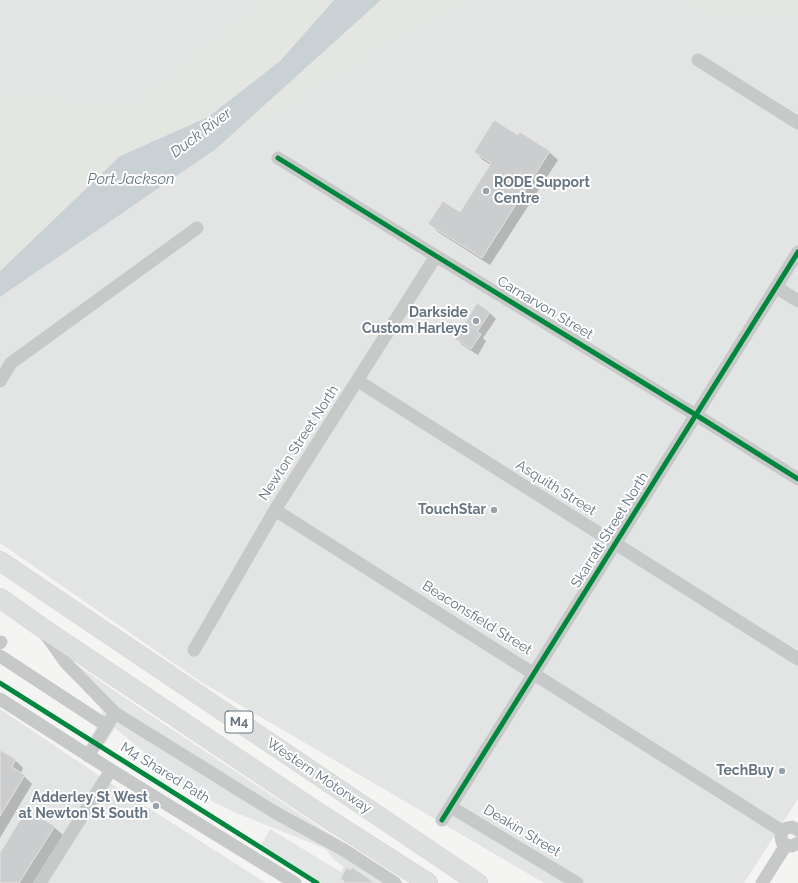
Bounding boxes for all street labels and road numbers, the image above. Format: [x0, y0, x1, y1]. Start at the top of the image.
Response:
street label: Carnarvon Street [494, 273, 596, 343]
street label: Newton Street North [255, 382, 343, 504]
street label: Asquith Street [513, 457, 599, 519]
street label: Skarratt Street North [568, 469, 652, 591]
street label: Beaconsfield Street [419, 577, 535, 659]
road number: M4 [225, 711, 253, 733]
street label: Western Motorway [264, 735, 374, 817]
street label: M4 Shared Path [117, 739, 213, 807]
street label: Deakin Street [480, 801, 564, 861]

